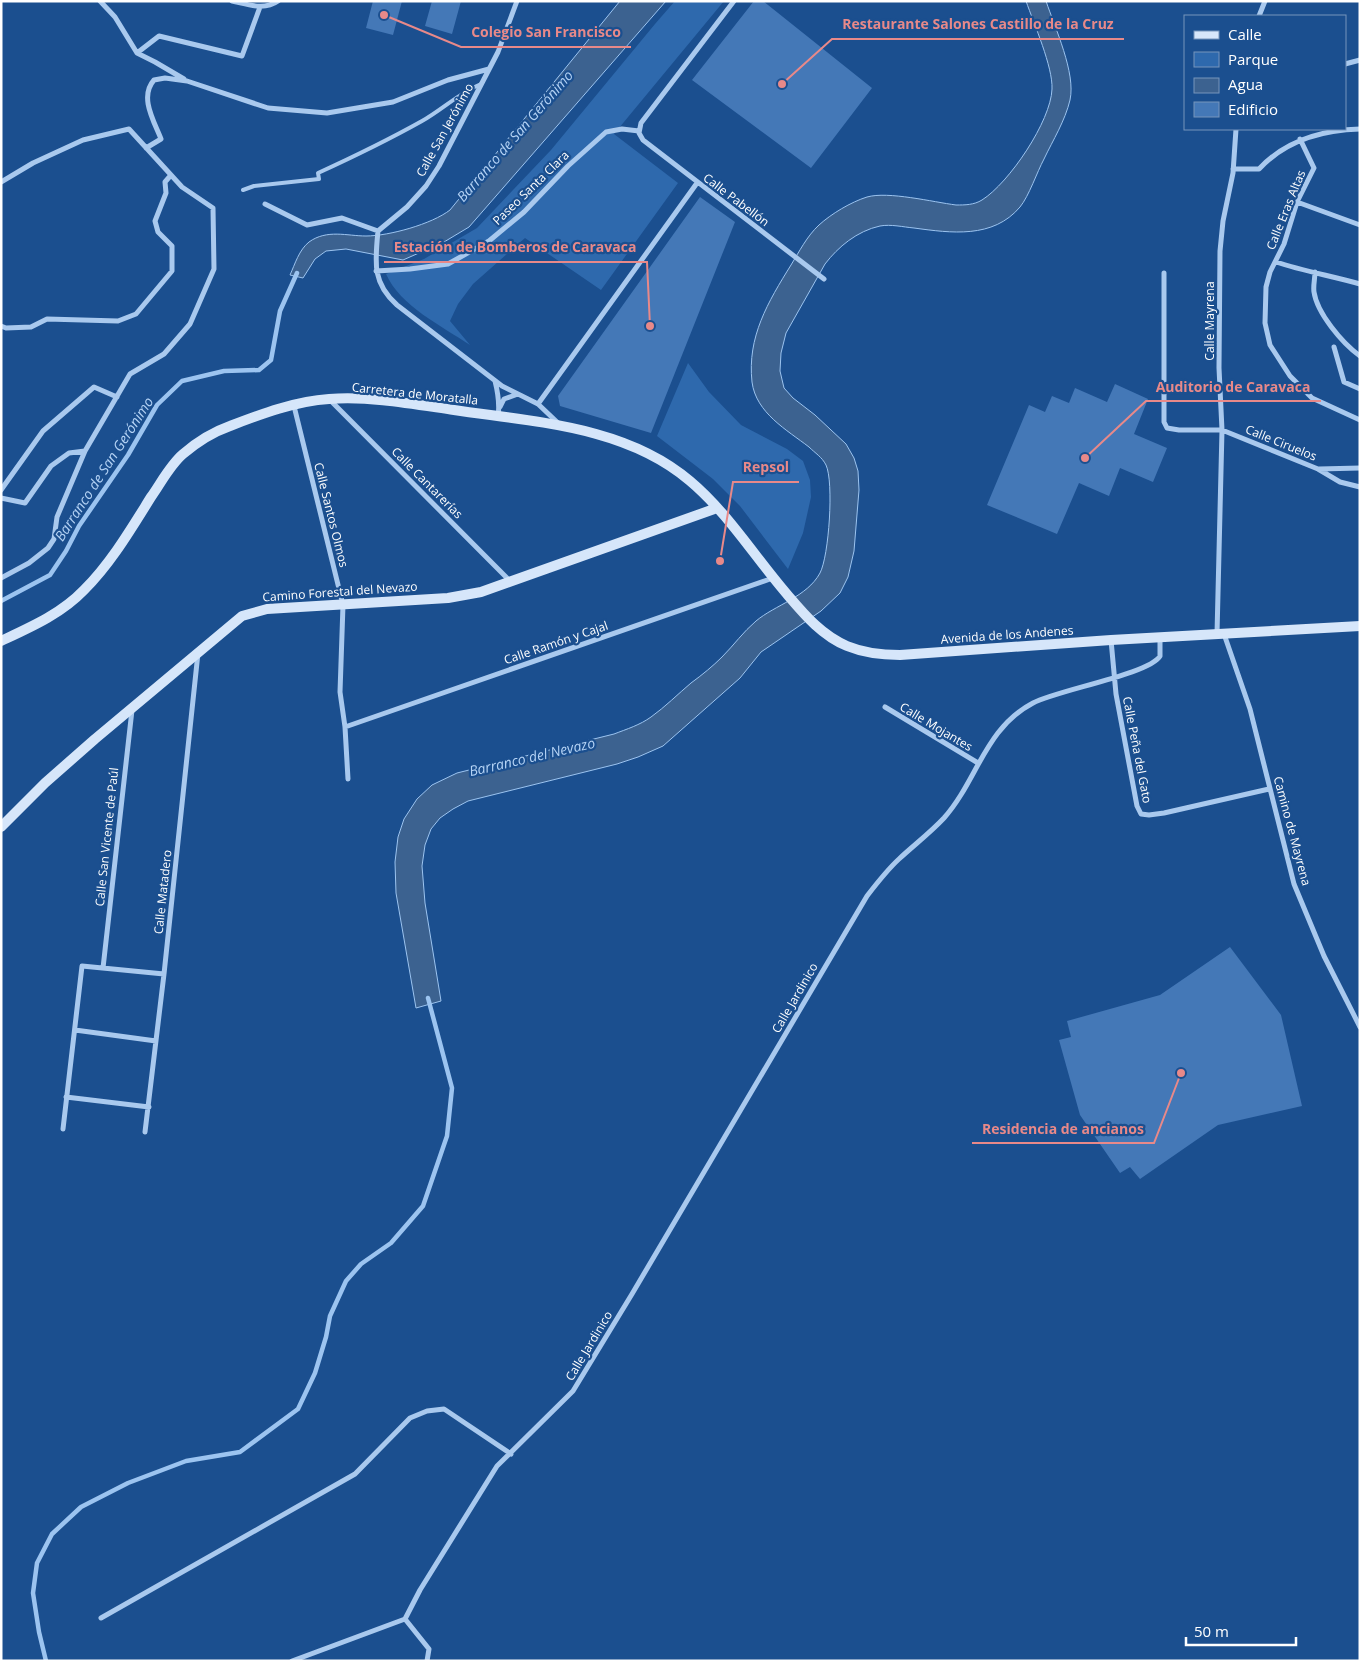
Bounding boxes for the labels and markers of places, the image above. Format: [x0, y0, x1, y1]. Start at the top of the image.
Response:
callout: Restaurante Salones Castillo de la Cruz [832, 10, 1124, 39]
callout: Colegio San Francisco [461, 18, 631, 47]
callout: Estación de Bomberos de Caravaca [384, 233, 647, 262]
callout: Auditorio de Caravaca [1146, 372, 1321, 401]
callout: Repsol [733, 453, 799, 482]
callout: Residencia de ancianos [972, 1114, 1154, 1143]

